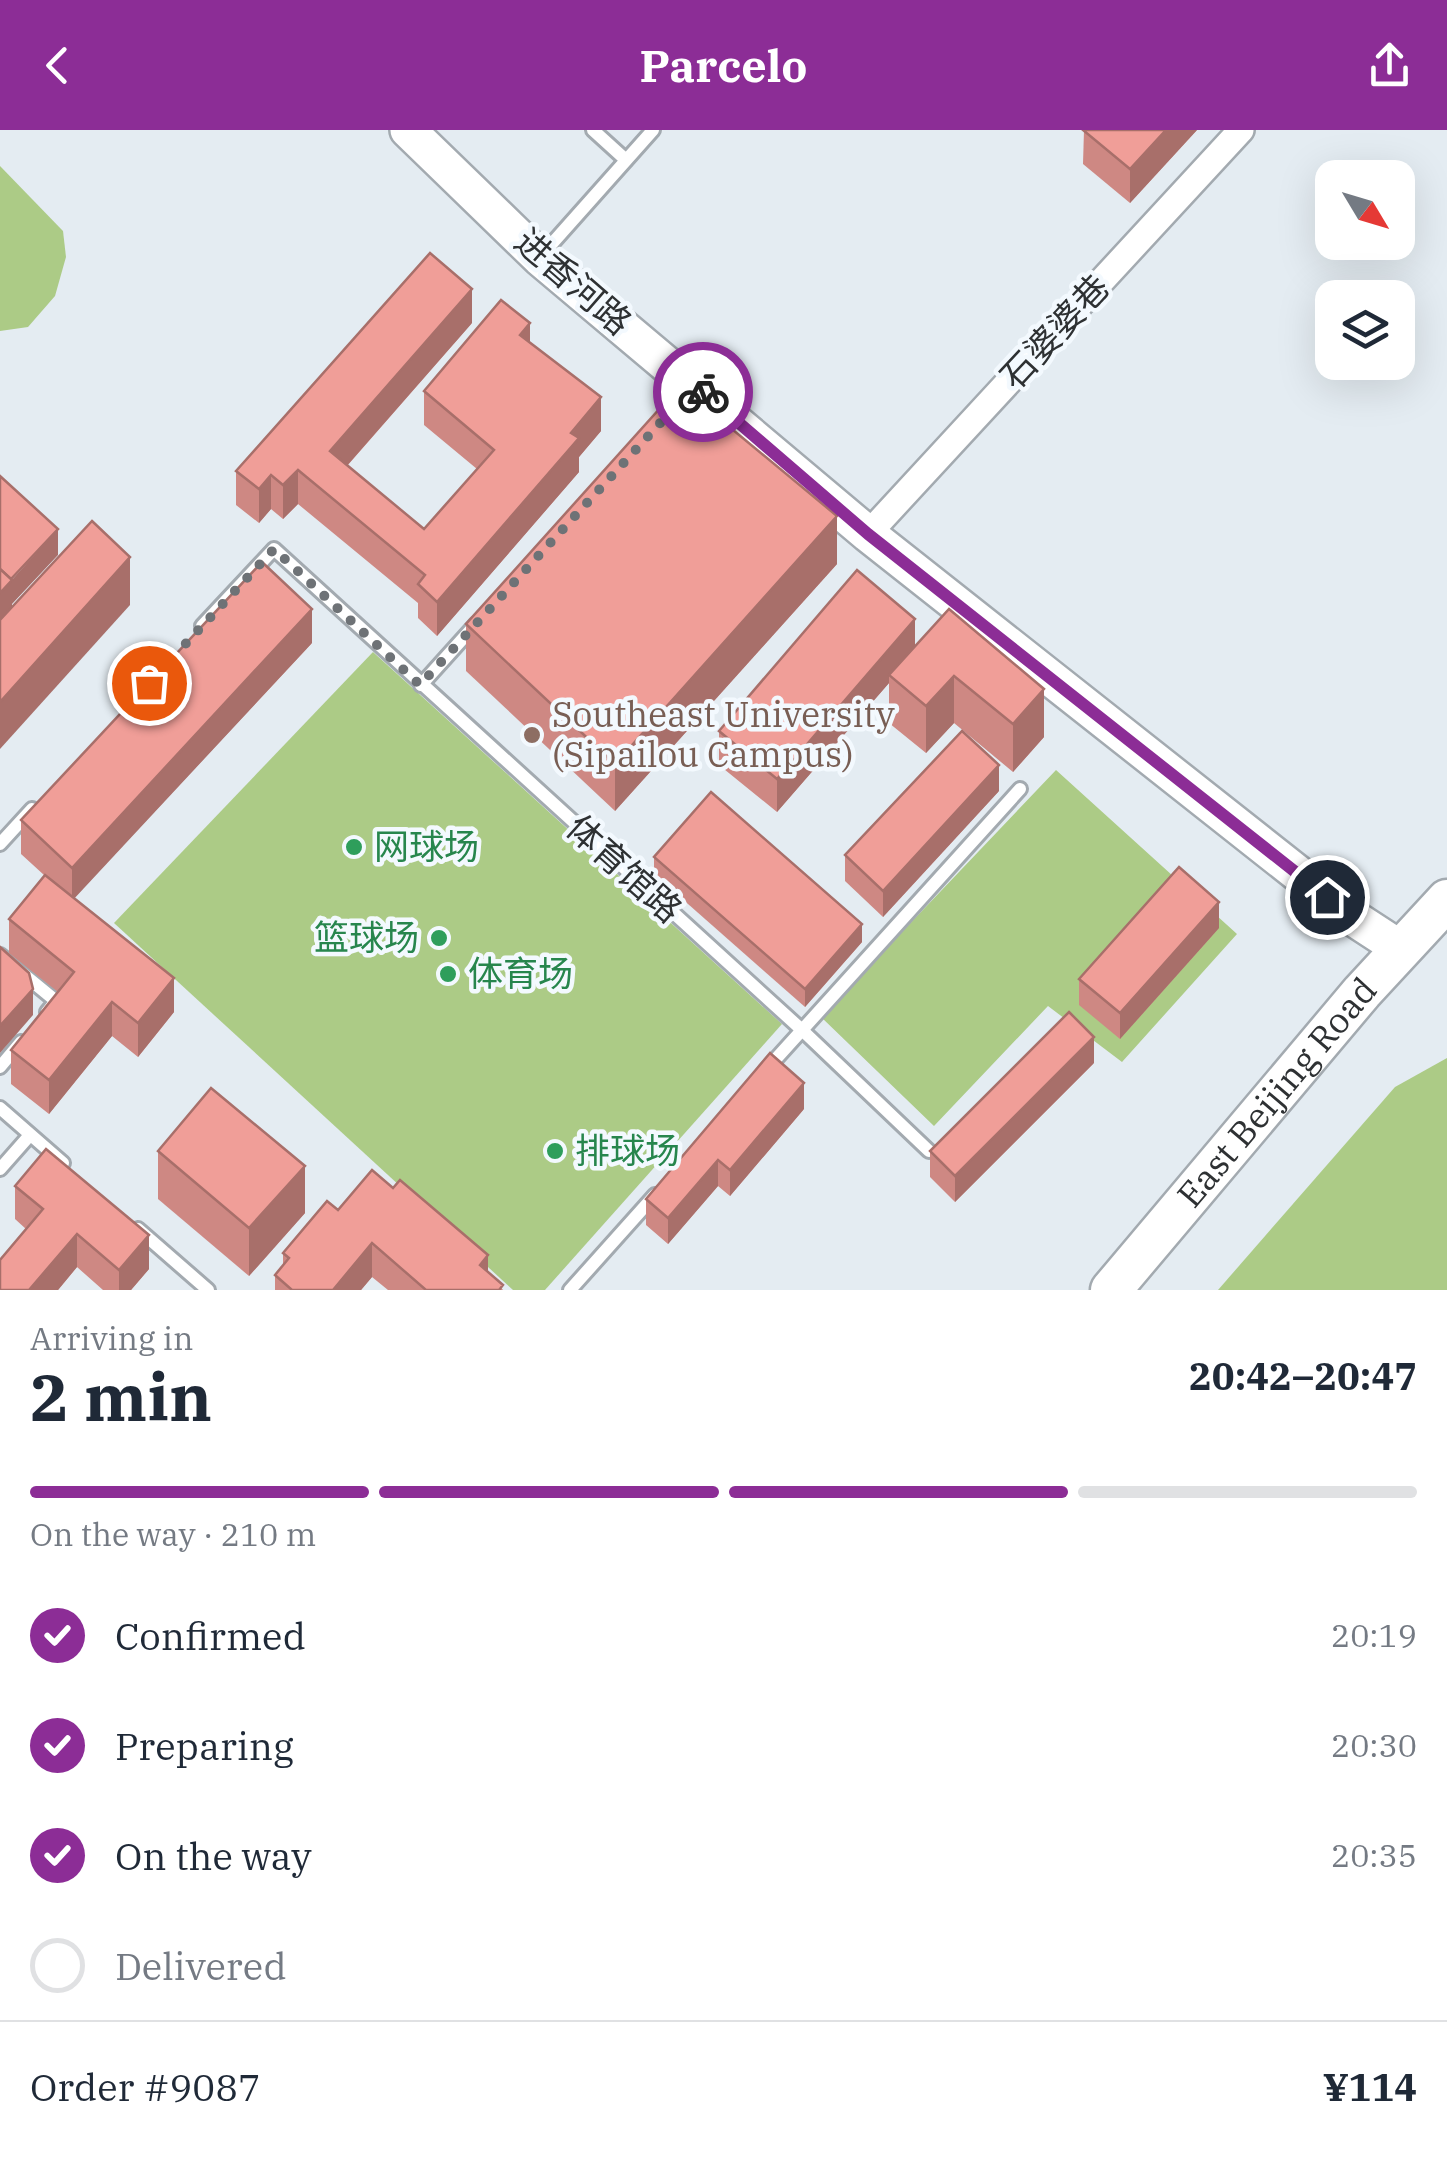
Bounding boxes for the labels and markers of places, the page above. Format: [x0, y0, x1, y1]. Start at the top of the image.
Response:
pin [107, 641, 192, 726]
place label: Southeast University (Sipailou Campus) [552, 691, 895, 777]
marker: Southeast University (Sipailou Campus) [521, 724, 543, 746]
place label: 网球场 [374, 823, 479, 869]
marker: 网球场 [343, 836, 365, 858]
pin [1285, 855, 1370, 940]
place label: 篮球场 [314, 914, 419, 960]
marker: 篮球场 [428, 927, 450, 949]
place label: 体育场 [468, 950, 573, 996]
marker: 体育场 [437, 963, 459, 985]
place label: 排球场 [575, 1127, 680, 1173]
marker: 排球场 [544, 1140, 566, 1162]

